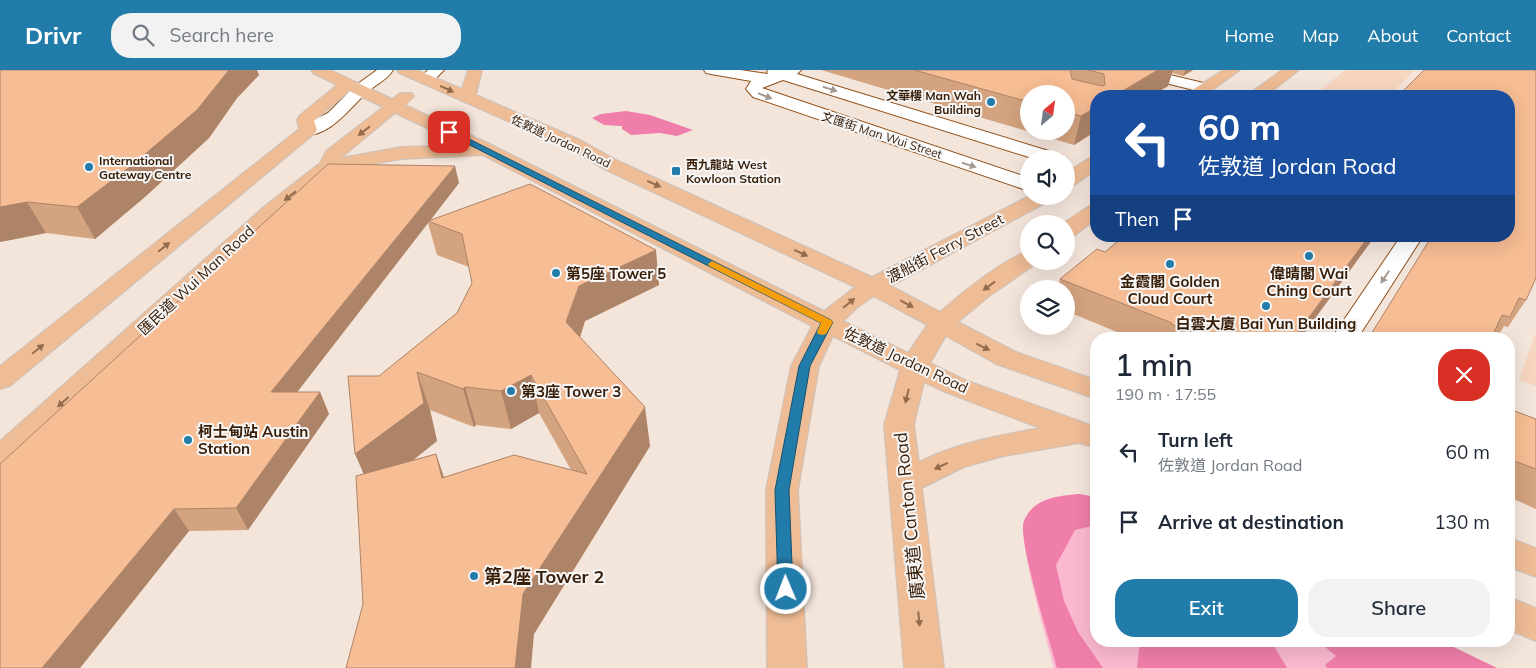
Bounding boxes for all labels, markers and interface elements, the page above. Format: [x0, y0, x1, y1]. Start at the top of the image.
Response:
search box [111, 13, 461, 58]
text: Drivr [25, 20, 81, 50]
icon: search [129, 21, 157, 49]
text: Search here [169, 23, 274, 47]
text: Home [1224, 24, 1274, 47]
text: Map [1302, 24, 1339, 47]
text: About [1367, 24, 1418, 47]
text: Contact [1446, 24, 1511, 47]
one-way arrow [440, 85, 454, 93]
one-way arrow [823, 85, 838, 93]
north arrow [1020, 85, 1075, 140]
map controls [1020, 85, 1075, 335]
place label: 文華樓 Man Wah Building [886, 88, 981, 117]
one-way arrow [758, 93, 773, 100]
marker: 文華樓 Man Wah Building [985, 96, 997, 108]
text: 60 m [1198, 105, 1281, 149]
street label: 文匯街 Man Wui Street [820, 108, 944, 162]
icon: left [1115, 110, 1180, 175]
pin [428, 111, 470, 153]
street label: 佐敦道 Jordan Road [509, 111, 613, 171]
icon: arrive [435, 118, 463, 146]
one-way arrow [358, 125, 371, 136]
button: sound [1020, 150, 1075, 205]
text: 佐敦道 Jordan Road [1198, 152, 1396, 180]
place label: International Gateway Centre [99, 153, 192, 182]
place label: 西九龍站 West Kowloon Station [686, 157, 781, 186]
marker: International Gateway Centre [83, 161, 95, 173]
one-way arrow [962, 161, 977, 169]
marker: 西九龍站 West Kowloon Station [670, 165, 682, 177]
one-way arrow [647, 180, 661, 188]
one-way arrow [283, 191, 296, 201]
icon: arrive [1169, 205, 1197, 233]
text: Then [1115, 207, 1159, 231]
street label: 渡船街 Ferry Street [883, 209, 1007, 287]
button: search [1020, 215, 1075, 270]
street label: 匯民道 Wui Man Road [134, 221, 258, 339]
one-way arrow [157, 242, 170, 253]
one-way arrow [794, 249, 808, 257]
marker: 偉晴閣 Wai Ching Court [1303, 250, 1315, 262]
marker: 金霞閣 Golden Cloud Court [1164, 258, 1176, 270]
place label: 第5座 Tower 5 [566, 264, 666, 283]
place label: 偉晴閣 Wai Ching Court [1266, 264, 1352, 300]
marker: 第5座 Tower 5 [550, 267, 562, 279]
one-way arrow [1381, 270, 1390, 284]
place label: 金霞閣 Golden Cloud Court [1120, 272, 1220, 308]
button: layers [1020, 280, 1075, 335]
one-way arrow [982, 281, 996, 291]
one-way arrow [842, 297, 855, 308]
one-way arrow [900, 299, 914, 308]
marker: 白雲大廈 Bai Yun Building [1260, 300, 1272, 312]
place label: 白雲大廈 Bai Yun Building [1176, 314, 1356, 333]
street label: 佐敦道 Jordan Road [841, 323, 971, 397]
one-way arrow [976, 343, 990, 351]
one-way arrow [31, 344, 44, 355]
text: 1 min [1115, 346, 1193, 384]
button: close [1438, 349, 1490, 401]
place label: 第3座 Tower 3 [521, 382, 621, 401]
text: 190 m · 17:55 [1115, 384, 1216, 404]
marker: 第3座 Tower 3 [505, 385, 517, 397]
one-way arrow [903, 388, 911, 403]
one-way arrow [57, 396, 69, 408]
place label: 柯士甸站 Austin Station [198, 422, 308, 458]
text: Turn left [1158, 428, 1233, 452]
street label: 廣東道 Canton Road [889, 431, 929, 601]
marker: 柯士甸站 Austin Station [182, 434, 194, 446]
icon: left [1115, 438, 1143, 466]
text: 60 m [1446, 440, 1490, 464]
text: 佐敦道 Jordan Road [1158, 455, 1302, 475]
one-way arrow [934, 462, 948, 470]
icon: arrive [1115, 508, 1143, 536]
text: Arrive at destination [1158, 510, 1344, 534]
text: 130 m [1434, 510, 1490, 534]
position arrow [759, 562, 811, 614]
place label: 第2座 Tower 2 [484, 565, 604, 588]
marker: 第2座 Tower 2 [468, 570, 480, 582]
button: Exit [1115, 579, 1298, 637]
button: Share [1308, 579, 1490, 637]
one-way arrow [915, 611, 923, 627]

